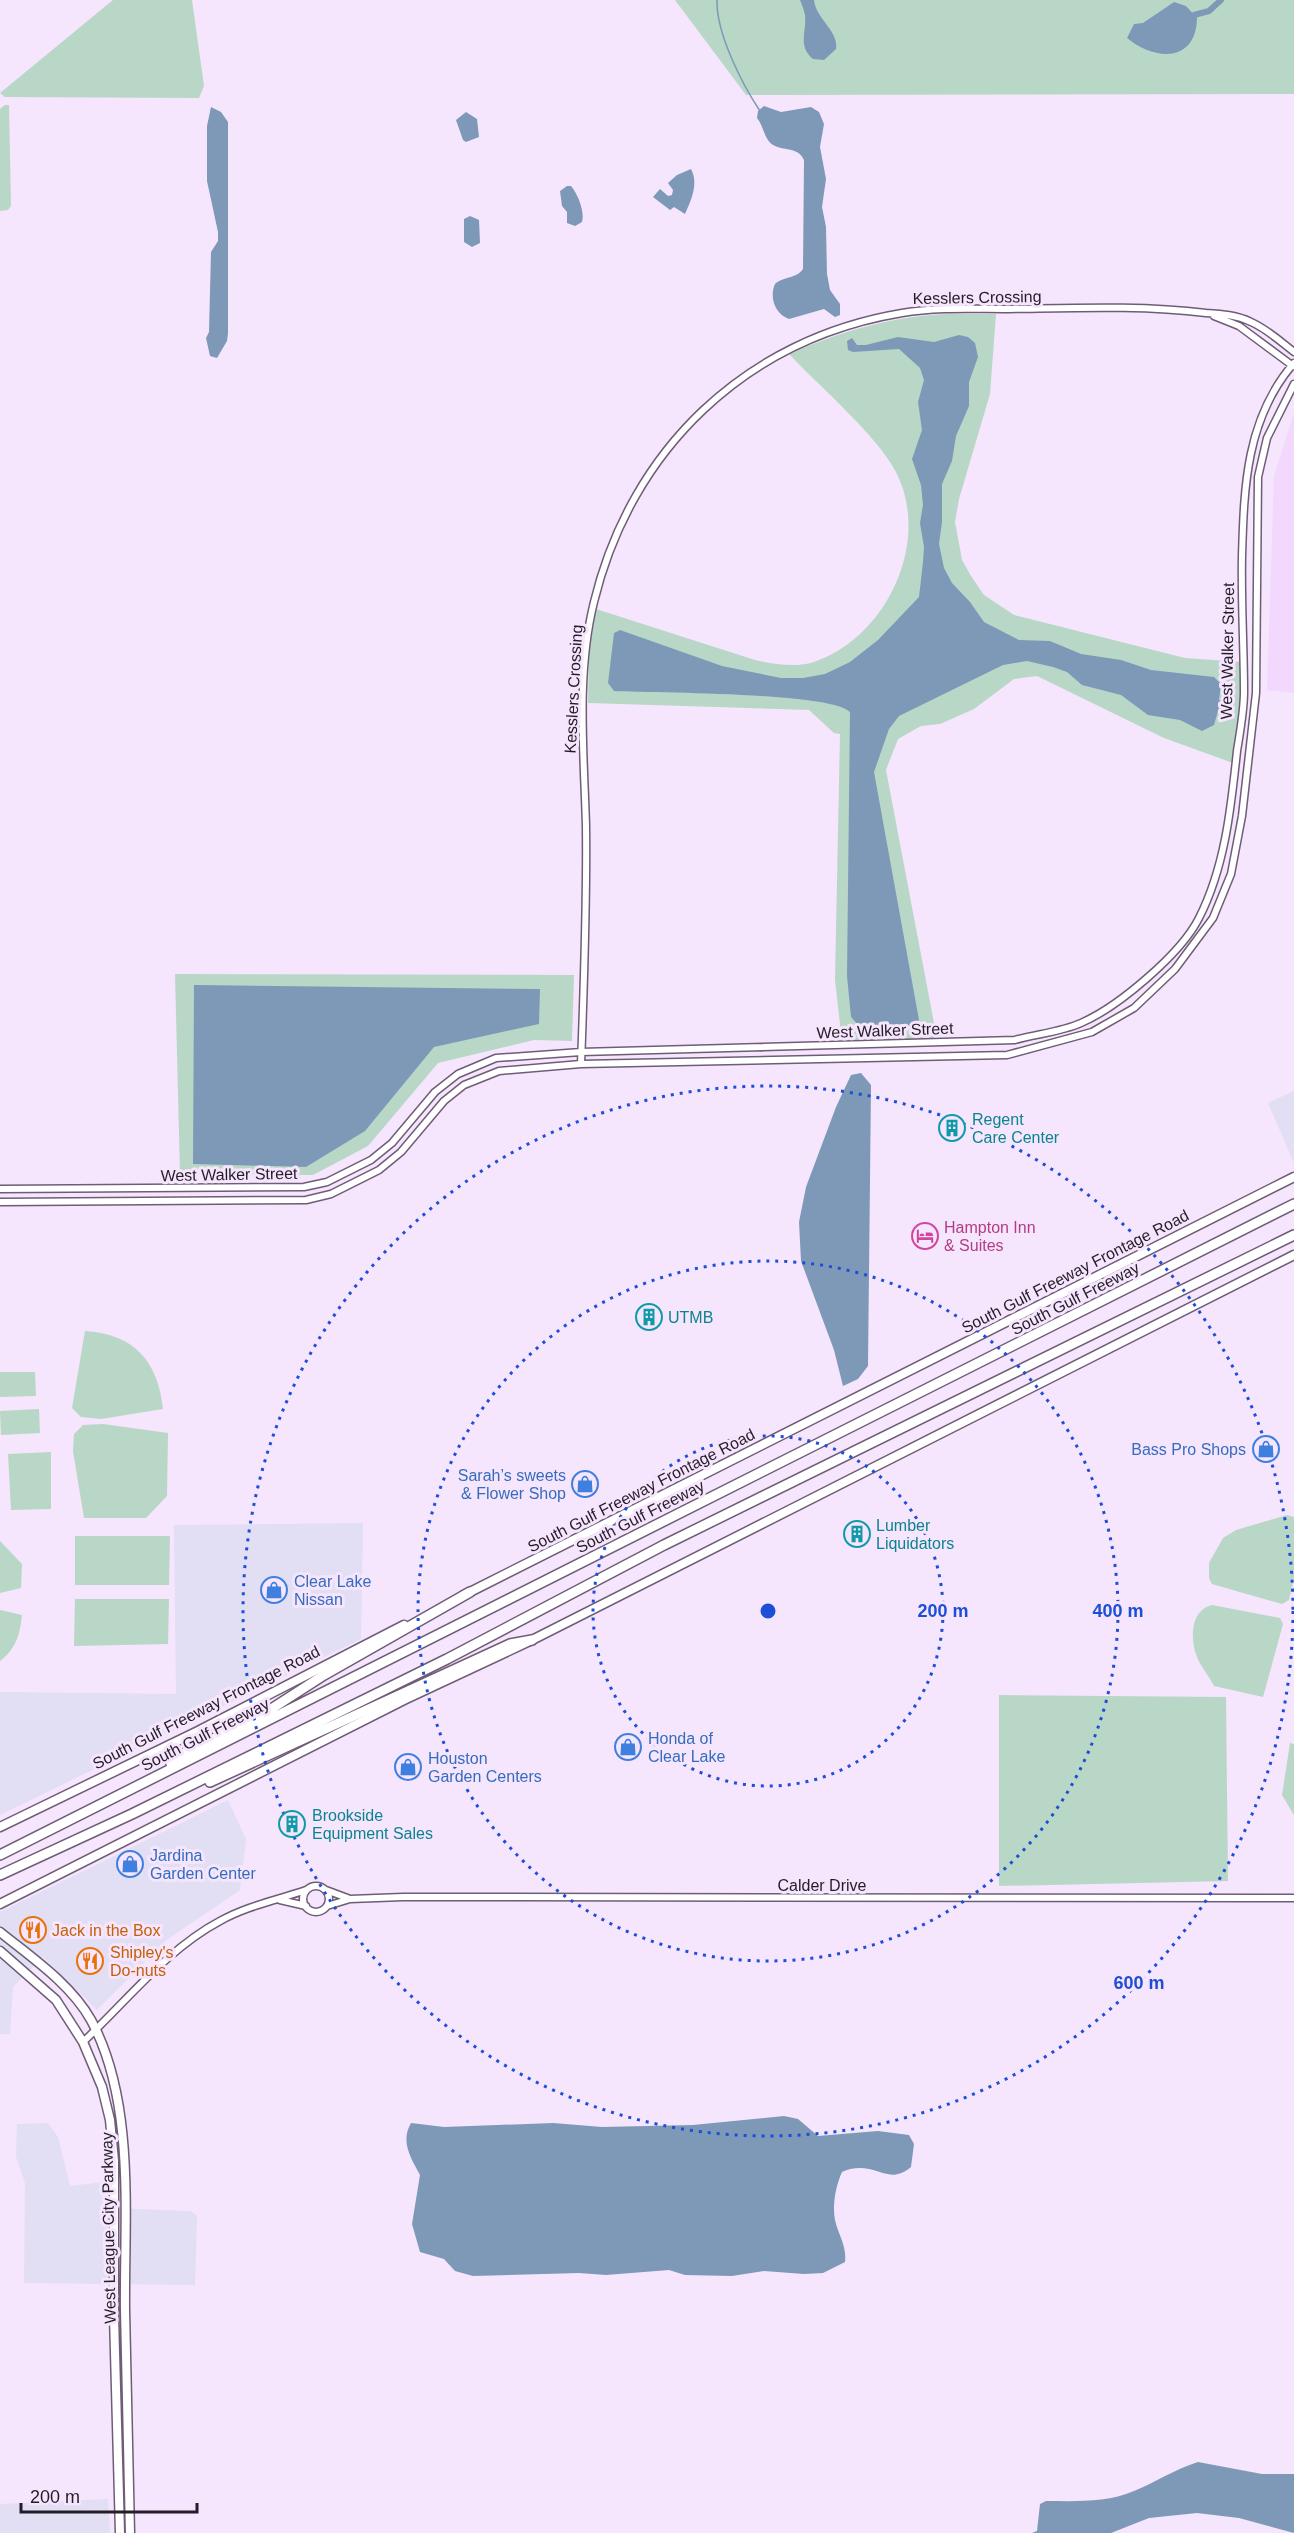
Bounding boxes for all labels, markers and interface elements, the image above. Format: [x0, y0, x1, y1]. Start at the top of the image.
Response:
street label: Kesslers Crossing [912, 288, 1042, 307]
street label: West Walker Street [1218, 582, 1237, 720]
street label: Kesslers Crossing [562, 624, 585, 754]
street label: West Walker Street [816, 1020, 954, 1041]
place label: Regent Care Center [972, 1111, 1060, 1146]
building icon: Regent Care Center [937, 1113, 967, 1143]
street label: West Walker Street [160, 1165, 298, 1184]
street label: South Gulf Freeway Frontage Road [958, 1205, 1192, 1337]
place label: Hampton Inn & Suites [944, 1219, 1036, 1254]
hotel icon: Hampton Inn & Suites [910, 1221, 940, 1251]
street label: South Gulf Freeway [1008, 1257, 1142, 1339]
building icon: UTMB [634, 1302, 664, 1332]
place label: UTMB [668, 1309, 713, 1326]
street label: South Gulf Freeway Frontage Road [524, 1424, 758, 1556]
shop icon: Bass Pro Shops [1251, 1434, 1281, 1464]
place label: Bass Pro Shops [1131, 1441, 1246, 1458]
place label: Sarah’s sweets & Flower Shop [458, 1467, 566, 1502]
shop icon: Sarah’s sweets & Flower Shop [570, 1469, 600, 1499]
street label: South Gulf Freeway [573, 1475, 707, 1557]
place label: Lumber Liquidators [876, 1517, 954, 1552]
building icon: Lumber Liquidators [842, 1519, 872, 1549]
place label: Clear Lake Nissan [294, 1573, 371, 1608]
shop icon: Clear Lake Nissan [259, 1575, 289, 1605]
centre of rings [758, 1601, 778, 1621]
text: 200 m [917, 1601, 969, 1621]
text: 400 m [1092, 1601, 1144, 1621]
street label: South Gulf Freeway Frontage Road [89, 1641, 323, 1773]
street label: South Gulf Freeway [138, 1693, 272, 1775]
place label: Honda of Clear Lake [648, 1730, 725, 1765]
shop icon: Honda of Clear Lake [613, 1732, 643, 1762]
place label: Houston Garden Centers [428, 1750, 542, 1785]
shop icon: Houston Garden Centers [393, 1752, 423, 1782]
place label: Brookside Equipment Sales [312, 1807, 433, 1842]
building icon: Brookside Equipment Sales [277, 1809, 307, 1839]
place label: Jardina Garden Center [150, 1847, 257, 1882]
shop icon: Jardina Garden Center [115, 1849, 145, 1879]
street label: Calder Drive [778, 1877, 867, 1894]
restaurant icon: Jack in the Box [18, 1915, 48, 1945]
place label: Jack in the Box [52, 1922, 161, 1939]
place label: Shipley's Do-nuts [110, 1944, 174, 1979]
restaurant icon: Shipley's Do-nuts [75, 1946, 105, 1976]
text: 600 m [1113, 1973, 1165, 1993]
street label: West League City Parkway [98, 2132, 119, 2324]
scale bar [21, 2476, 196, 2514]
text: 200 m [30, 2487, 80, 2507]

